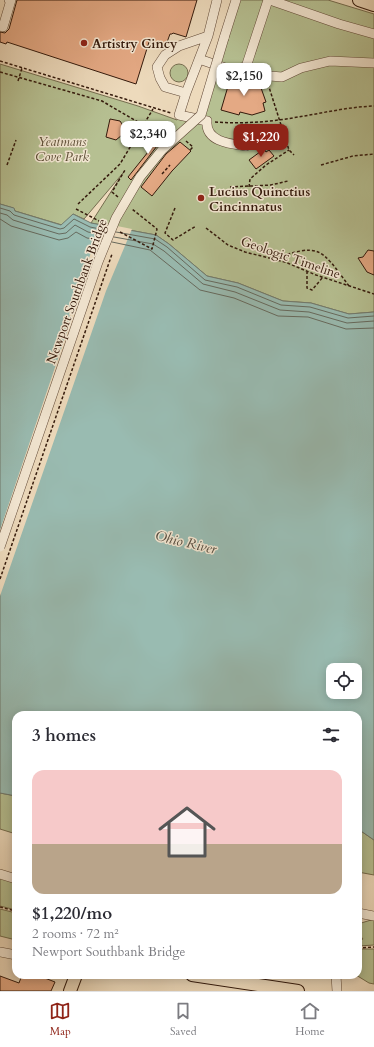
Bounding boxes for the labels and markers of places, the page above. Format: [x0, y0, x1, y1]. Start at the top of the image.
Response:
place label: Artistry Cincy [92, 35, 178, 53]
marker: Artistry Cincy [79, 38, 89, 48]
pin: $2,150 [211, 63, 277, 97]
pin: $2,340 [115, 121, 181, 155]
pin: $1,220 [228, 124, 294, 158]
place label: Lucius Quinctius Cincinnatus [209, 183, 310, 216]
marker: Lucius Quinctius Cincinnatus [196, 193, 206, 203]

